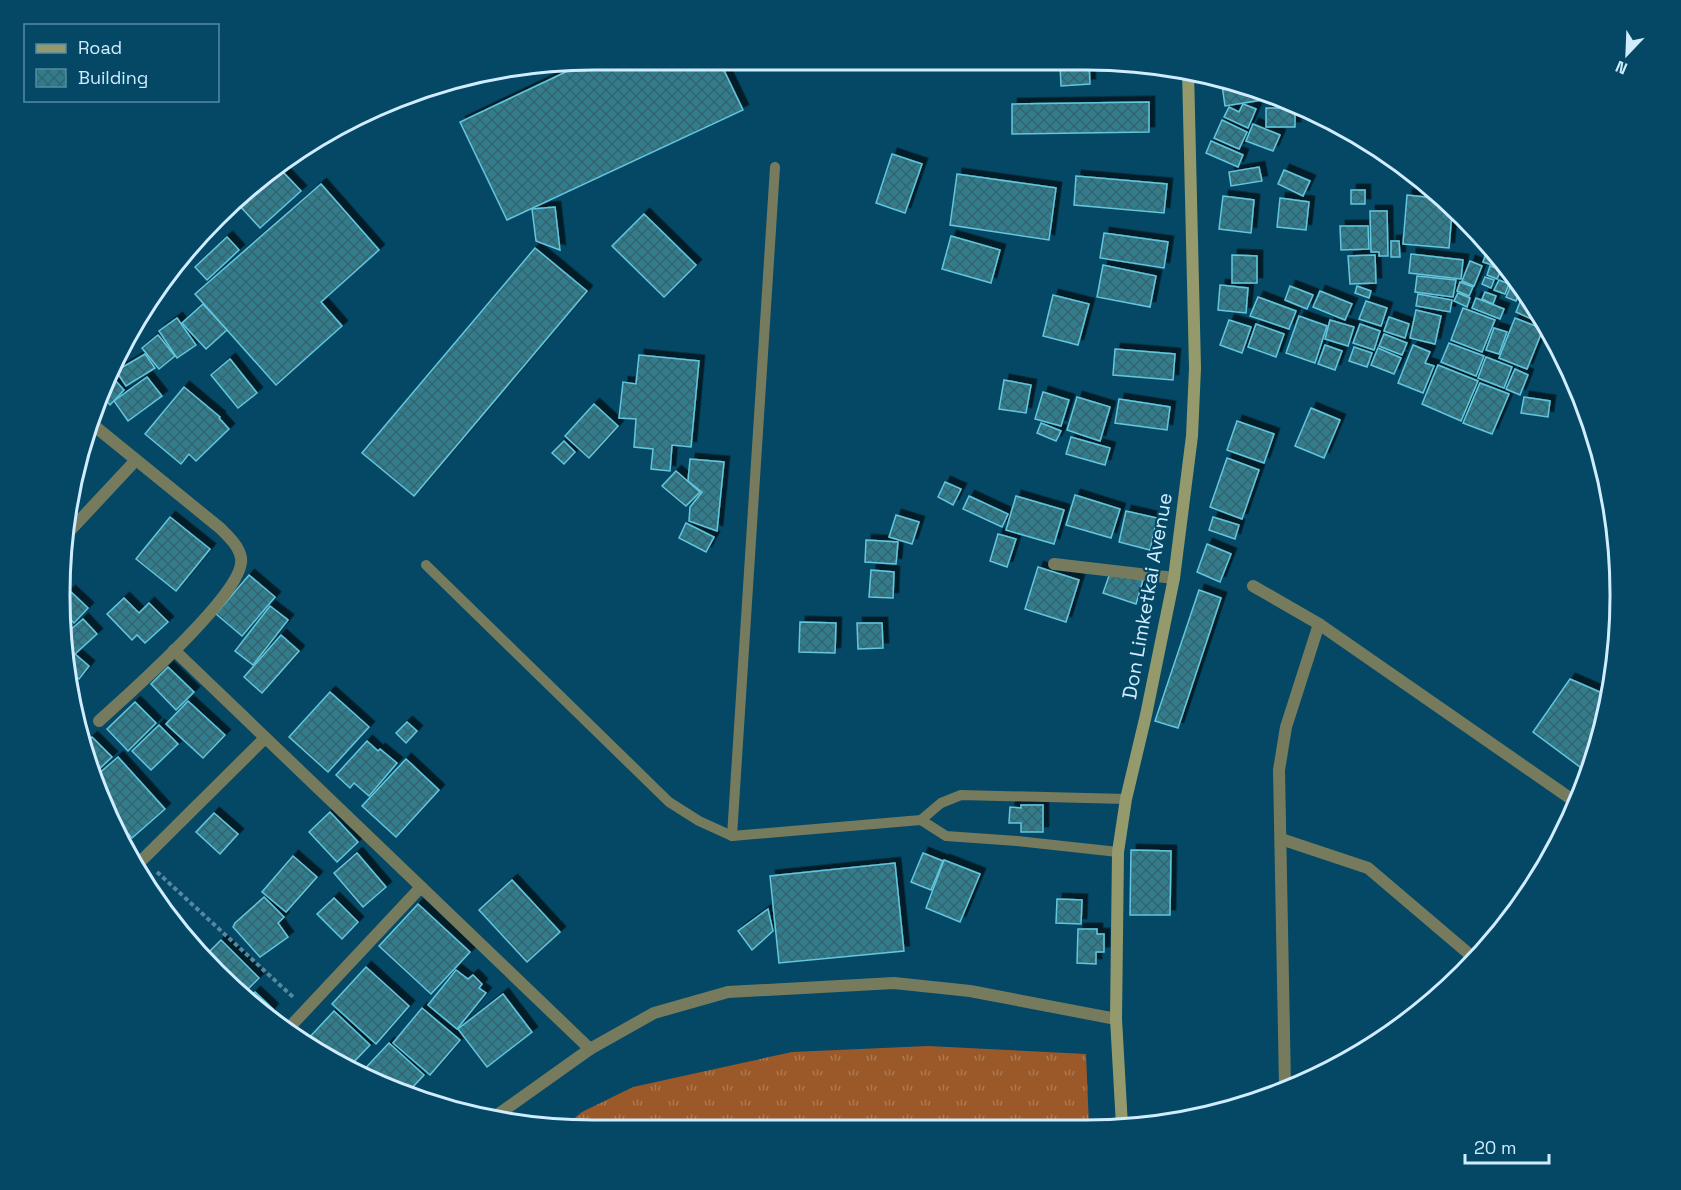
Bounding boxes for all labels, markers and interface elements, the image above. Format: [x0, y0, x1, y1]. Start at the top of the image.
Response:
legend [24, 24, 219, 102]
north arrow [1597, 24, 1657, 84]
text: Road [78, 36, 122, 59]
text: N [1612, 56, 1630, 79]
text: Building [78, 66, 148, 89]
street label: Don Limketkai Avenue [1116, 491, 1178, 701]
scale bar [1465, 1127, 1549, 1165]
text: 20 m [1474, 1136, 1517, 1159]

